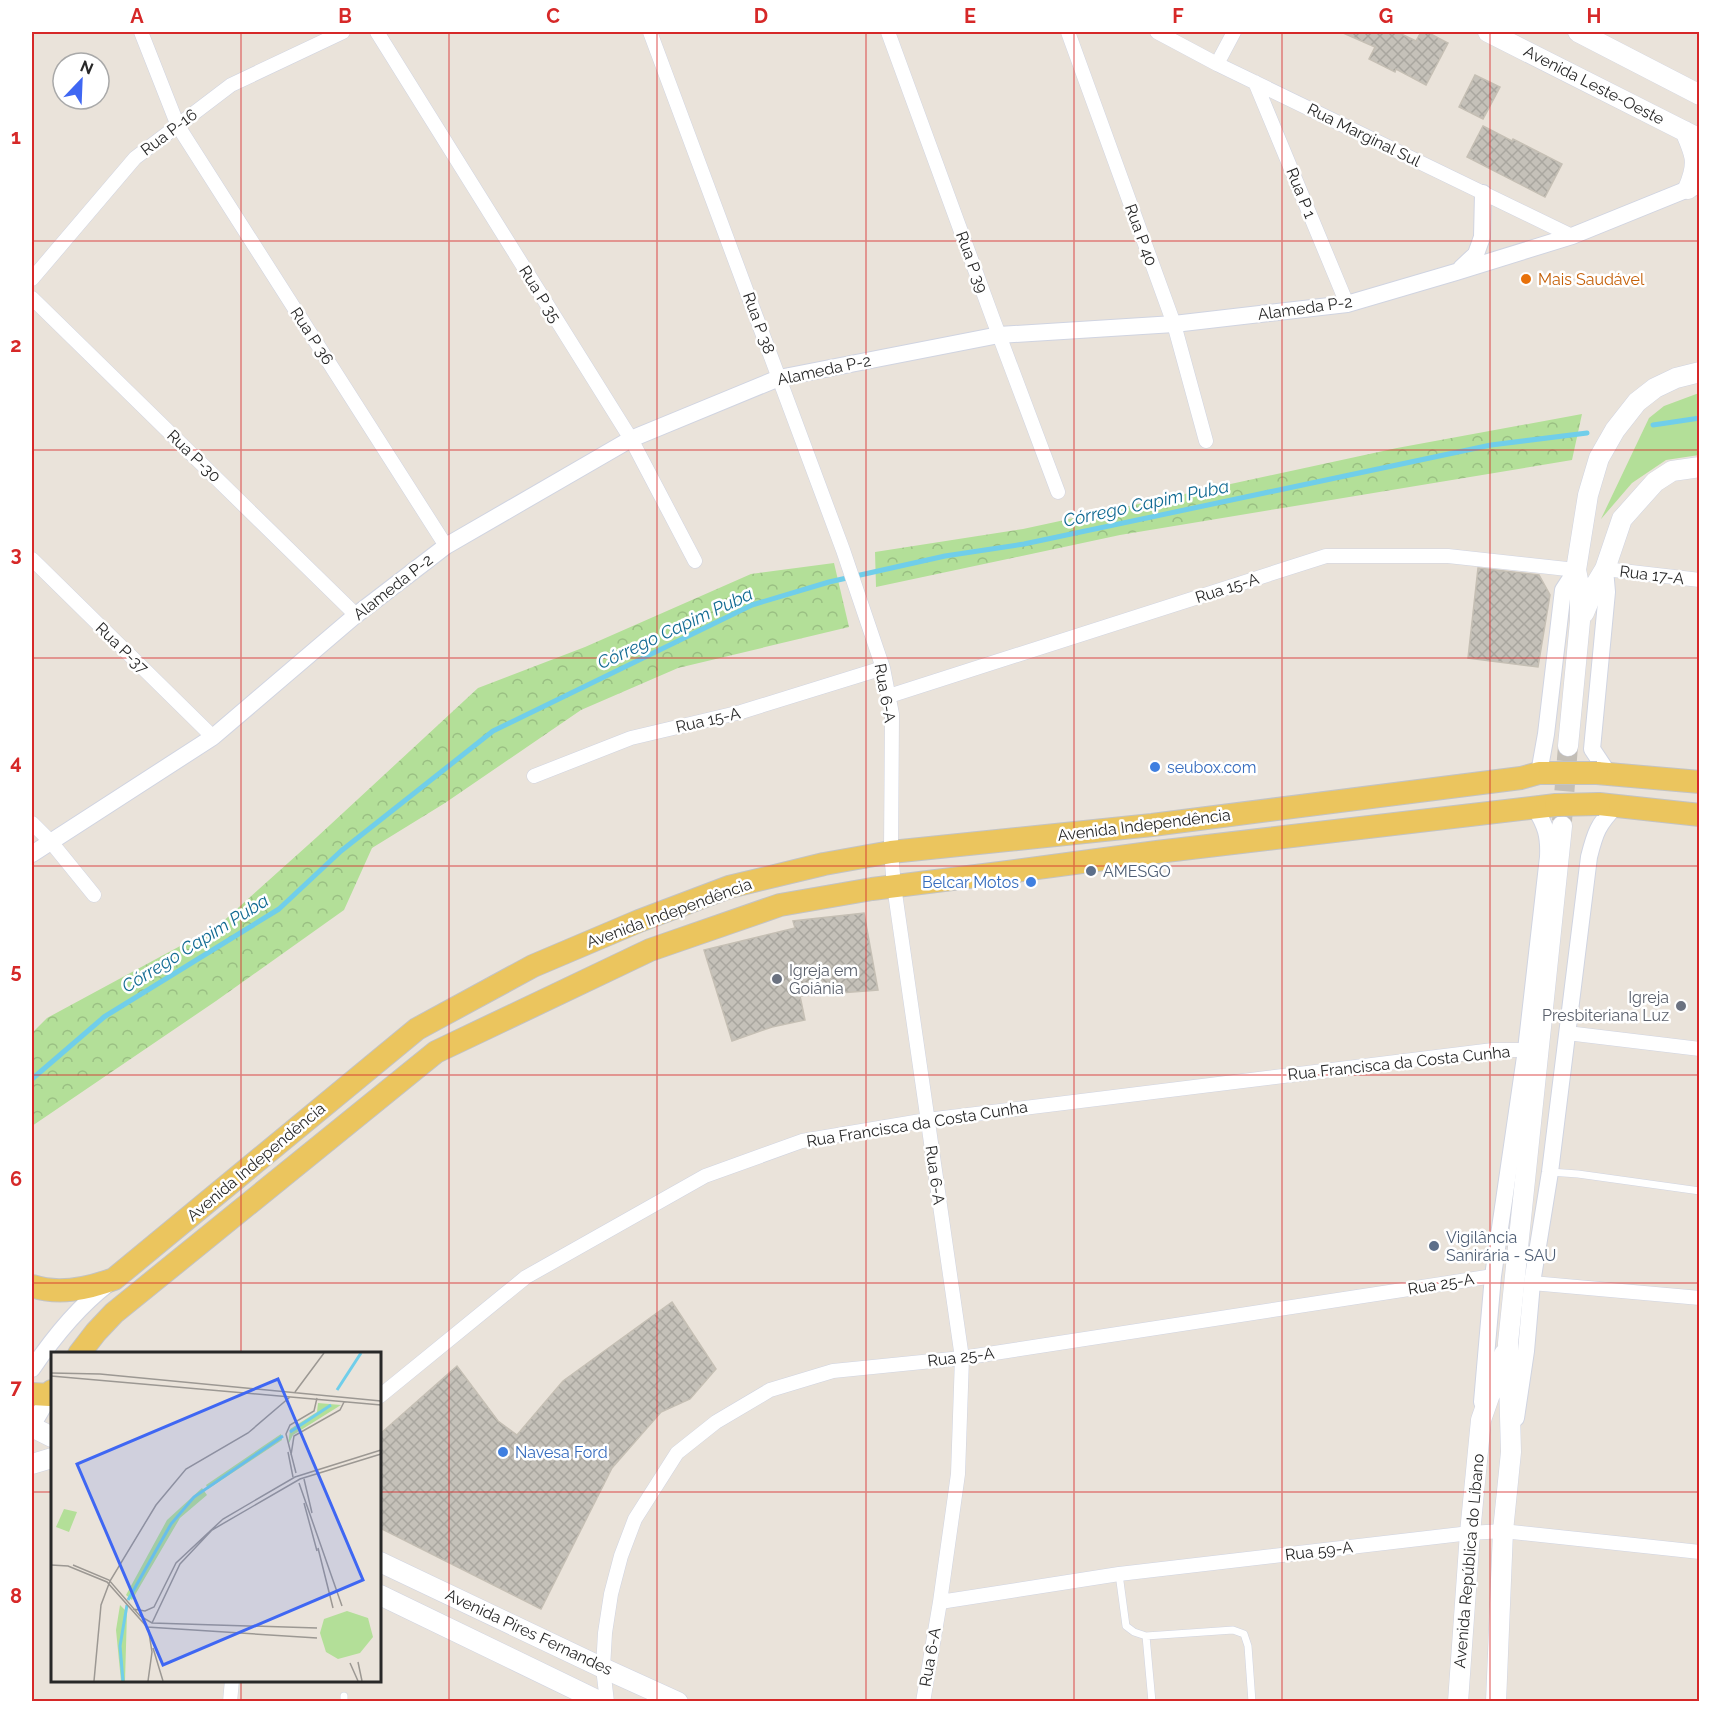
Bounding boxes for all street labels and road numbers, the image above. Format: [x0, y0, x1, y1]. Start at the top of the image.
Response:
street label: Avenida Leste-Oeste [1521, 41, 1667, 129]
street label: Rua Marginal Sul [1304, 99, 1424, 171]
street label: Rua P-16 [137, 105, 201, 159]
street label: Rua P 1 [1282, 165, 1320, 221]
street label: Rua P 40 [1121, 201, 1161, 269]
street label: Rua P 39 [952, 229, 992, 295]
street label: Rua P 35 [515, 262, 565, 326]
street label: Rua P 38 [739, 290, 779, 356]
street label: Alameda P-2 [1256, 292, 1354, 324]
street label: Rua P 36 [286, 304, 338, 368]
street label: Alameda P-2 [775, 351, 873, 389]
street label: Rua P-30 [163, 426, 225, 486]
street label: Alameda P-2 [349, 550, 437, 624]
street label: Rua 17-A [1619, 562, 1686, 588]
street label: Rua 15-A [1193, 569, 1261, 607]
street label: Rua P-37 [92, 618, 153, 678]
street label: Rua 6-A [870, 662, 900, 724]
street label: Rua 15-A [674, 703, 742, 737]
street label: Avenida Independência [1056, 805, 1232, 845]
street label: Avenida Independência [584, 874, 754, 952]
street label: Rua Francisca da Costa Cunha [1287, 1042, 1511, 1084]
street label: Rua Francisca da Costa Cunha [805, 1097, 1029, 1151]
street label: Avenida Independência [183, 1099, 329, 1225]
street label: Rua 6-A [921, 1144, 949, 1206]
street label: Rua 25-A [1406, 1269, 1476, 1299]
street label: Rua 25-A [927, 1343, 996, 1371]
street label: Avenida República do Líbano [1450, 1453, 1488, 1669]
street label: Rua 59-A [1284, 1537, 1354, 1565]
street label: Avenida Pires Fernandes [443, 1585, 616, 1679]
street label: Rua 6-A [915, 1626, 945, 1688]

